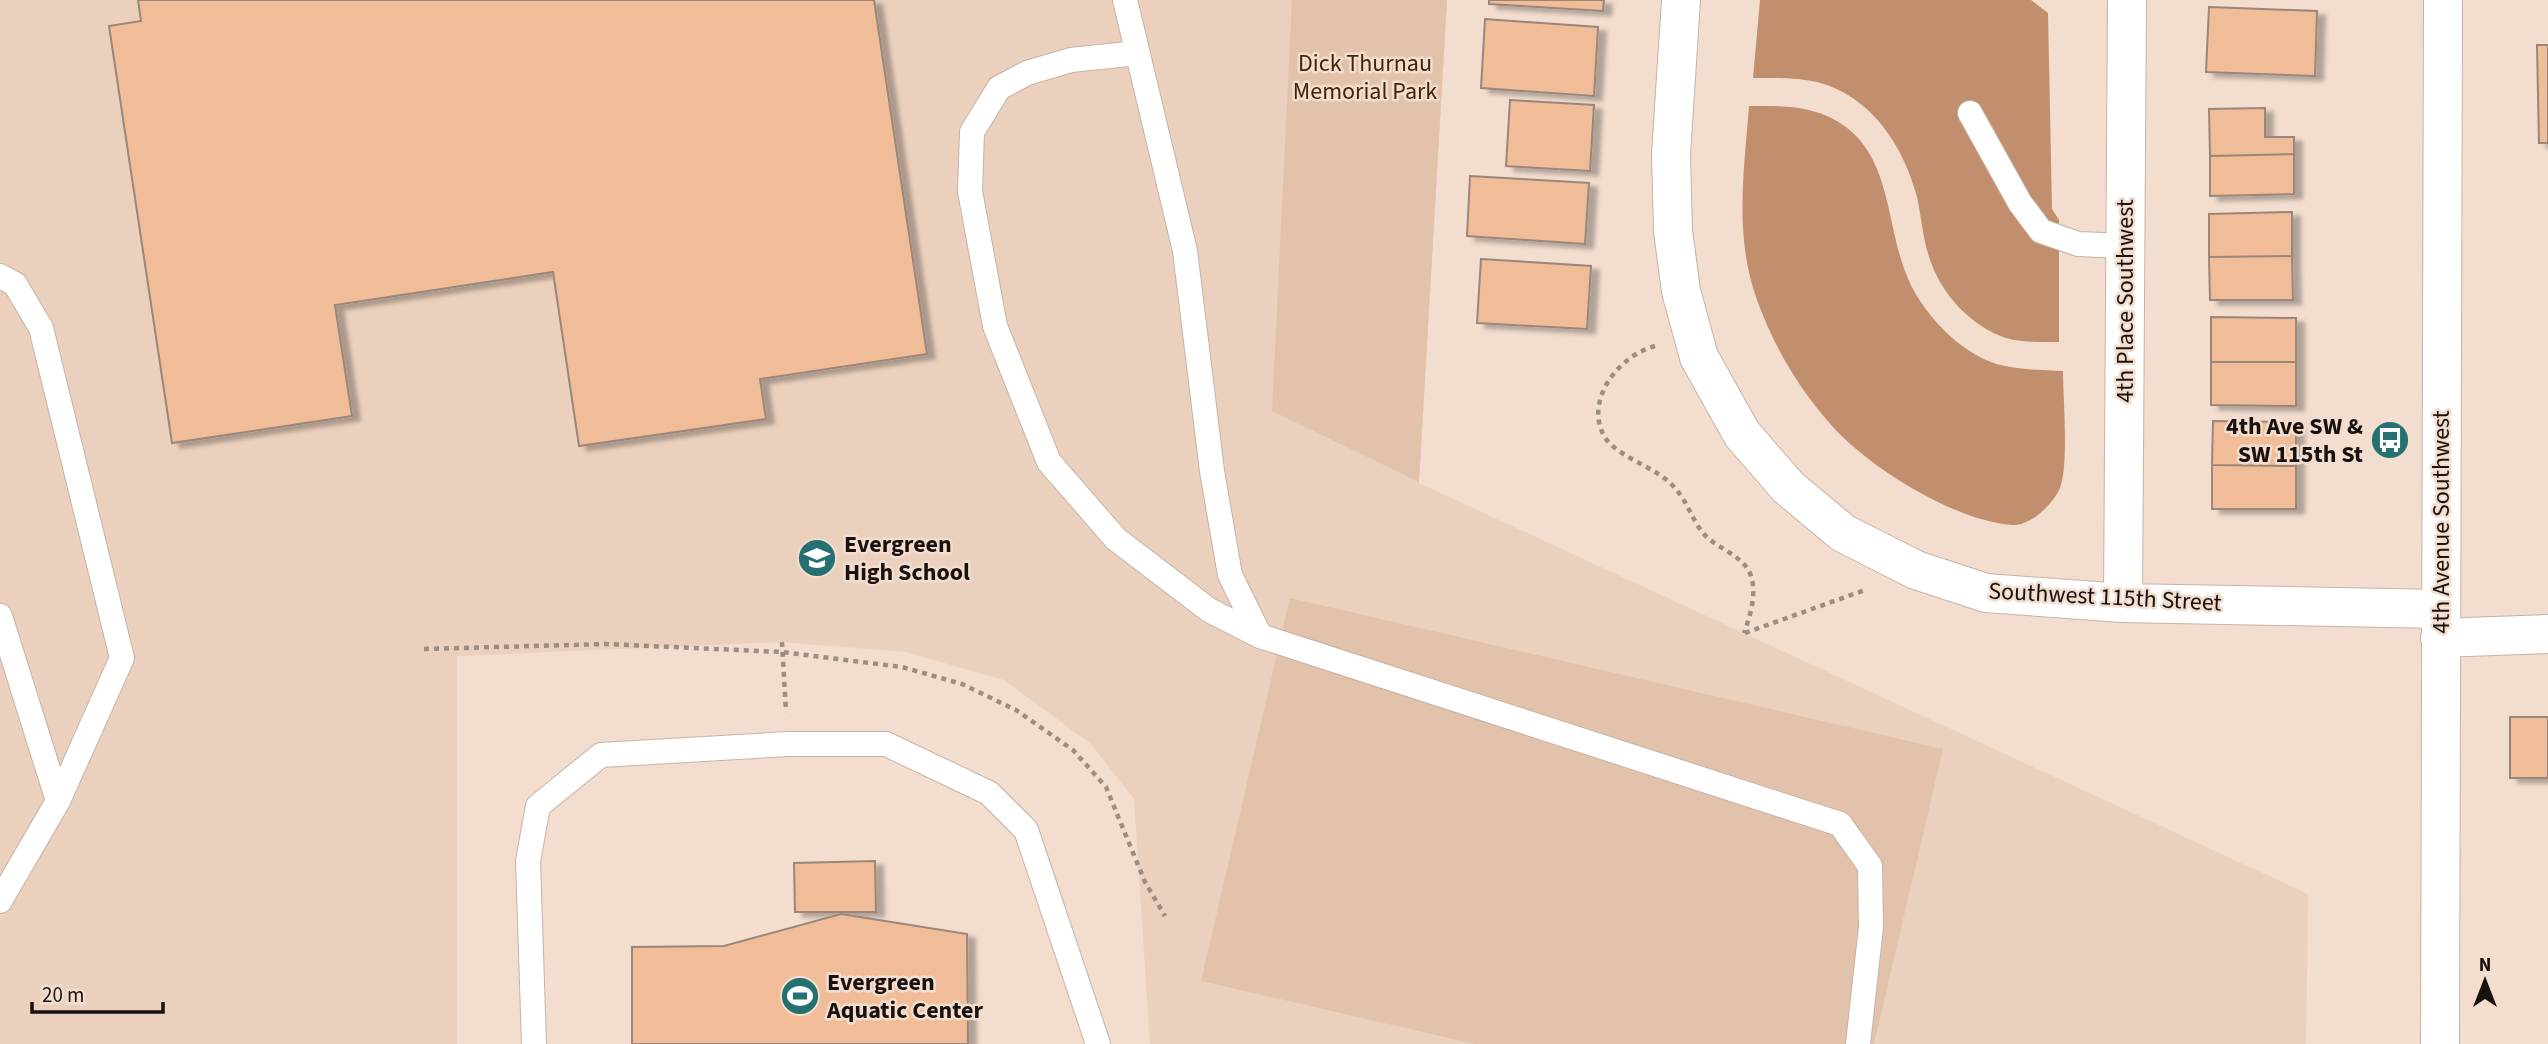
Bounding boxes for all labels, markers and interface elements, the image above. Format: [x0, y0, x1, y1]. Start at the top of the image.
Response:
park label: Dick Thurnau Memorial Park [1293, 46, 1437, 109]
street label: 4th Place Southwest [2108, 199, 2143, 403]
place label: 4th Ave SW & SW 115th St [2226, 409, 2363, 472]
street label: 4th Avenue Southwest [2424, 410, 2459, 634]
bus stop icon: 4th Ave SW & SW 115th St [2369, 419, 2411, 461]
place label: Evergreen High School [844, 527, 970, 590]
school or university icon: Evergreen High School [796, 537, 838, 579]
street label: Southwest 115th Street [1987, 573, 2223, 621]
north arrow [2450, 946, 2520, 1016]
text: N [2479, 952, 2491, 979]
place label: Evergreen Aquatic Center [826, 965, 984, 1028]
scale bar [32, 970, 163, 1014]
sports icon: Evergreen Aquatic Center [779, 975, 821, 1017]
text: 20 m [42, 980, 84, 1010]

